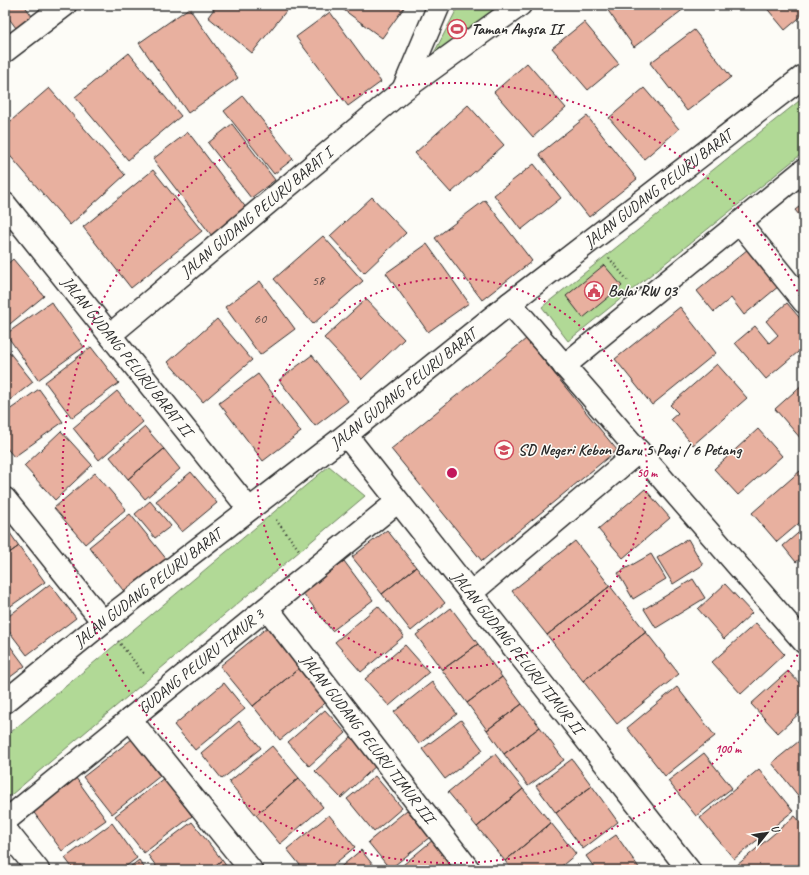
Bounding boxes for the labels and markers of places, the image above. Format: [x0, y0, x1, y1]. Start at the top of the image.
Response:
sports icon: Taman Angsa II [446, 18, 468, 40]
place label: Taman Angsa II [471, 19, 565, 39]
public building icon: Balai RW 03 [583, 280, 605, 302]
place label: Balai RW 03 [608, 281, 679, 301]
school or university icon: SD Negeri Kebon Baru 5 Pagi / 6 Petang [493, 439, 515, 461]
place label: SD Negeri Kebon Baru 5 Pagi / 6 Petang [518, 440, 742, 460]
centre of rings [445, 466, 459, 480]

